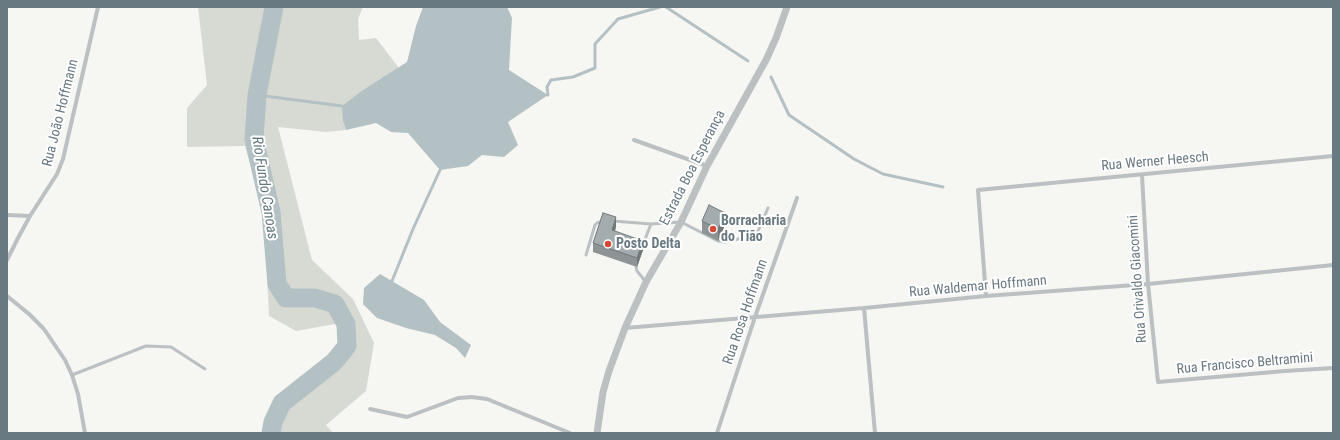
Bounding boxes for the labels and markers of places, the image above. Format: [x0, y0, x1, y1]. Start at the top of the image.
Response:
place label: Borracharia do Tião [721, 213, 786, 246]
marker: Borracharia do Tião [708, 224, 718, 234]
place label: Posto Delta [616, 236, 680, 252]
marker: Posto Delta [603, 239, 613, 249]

